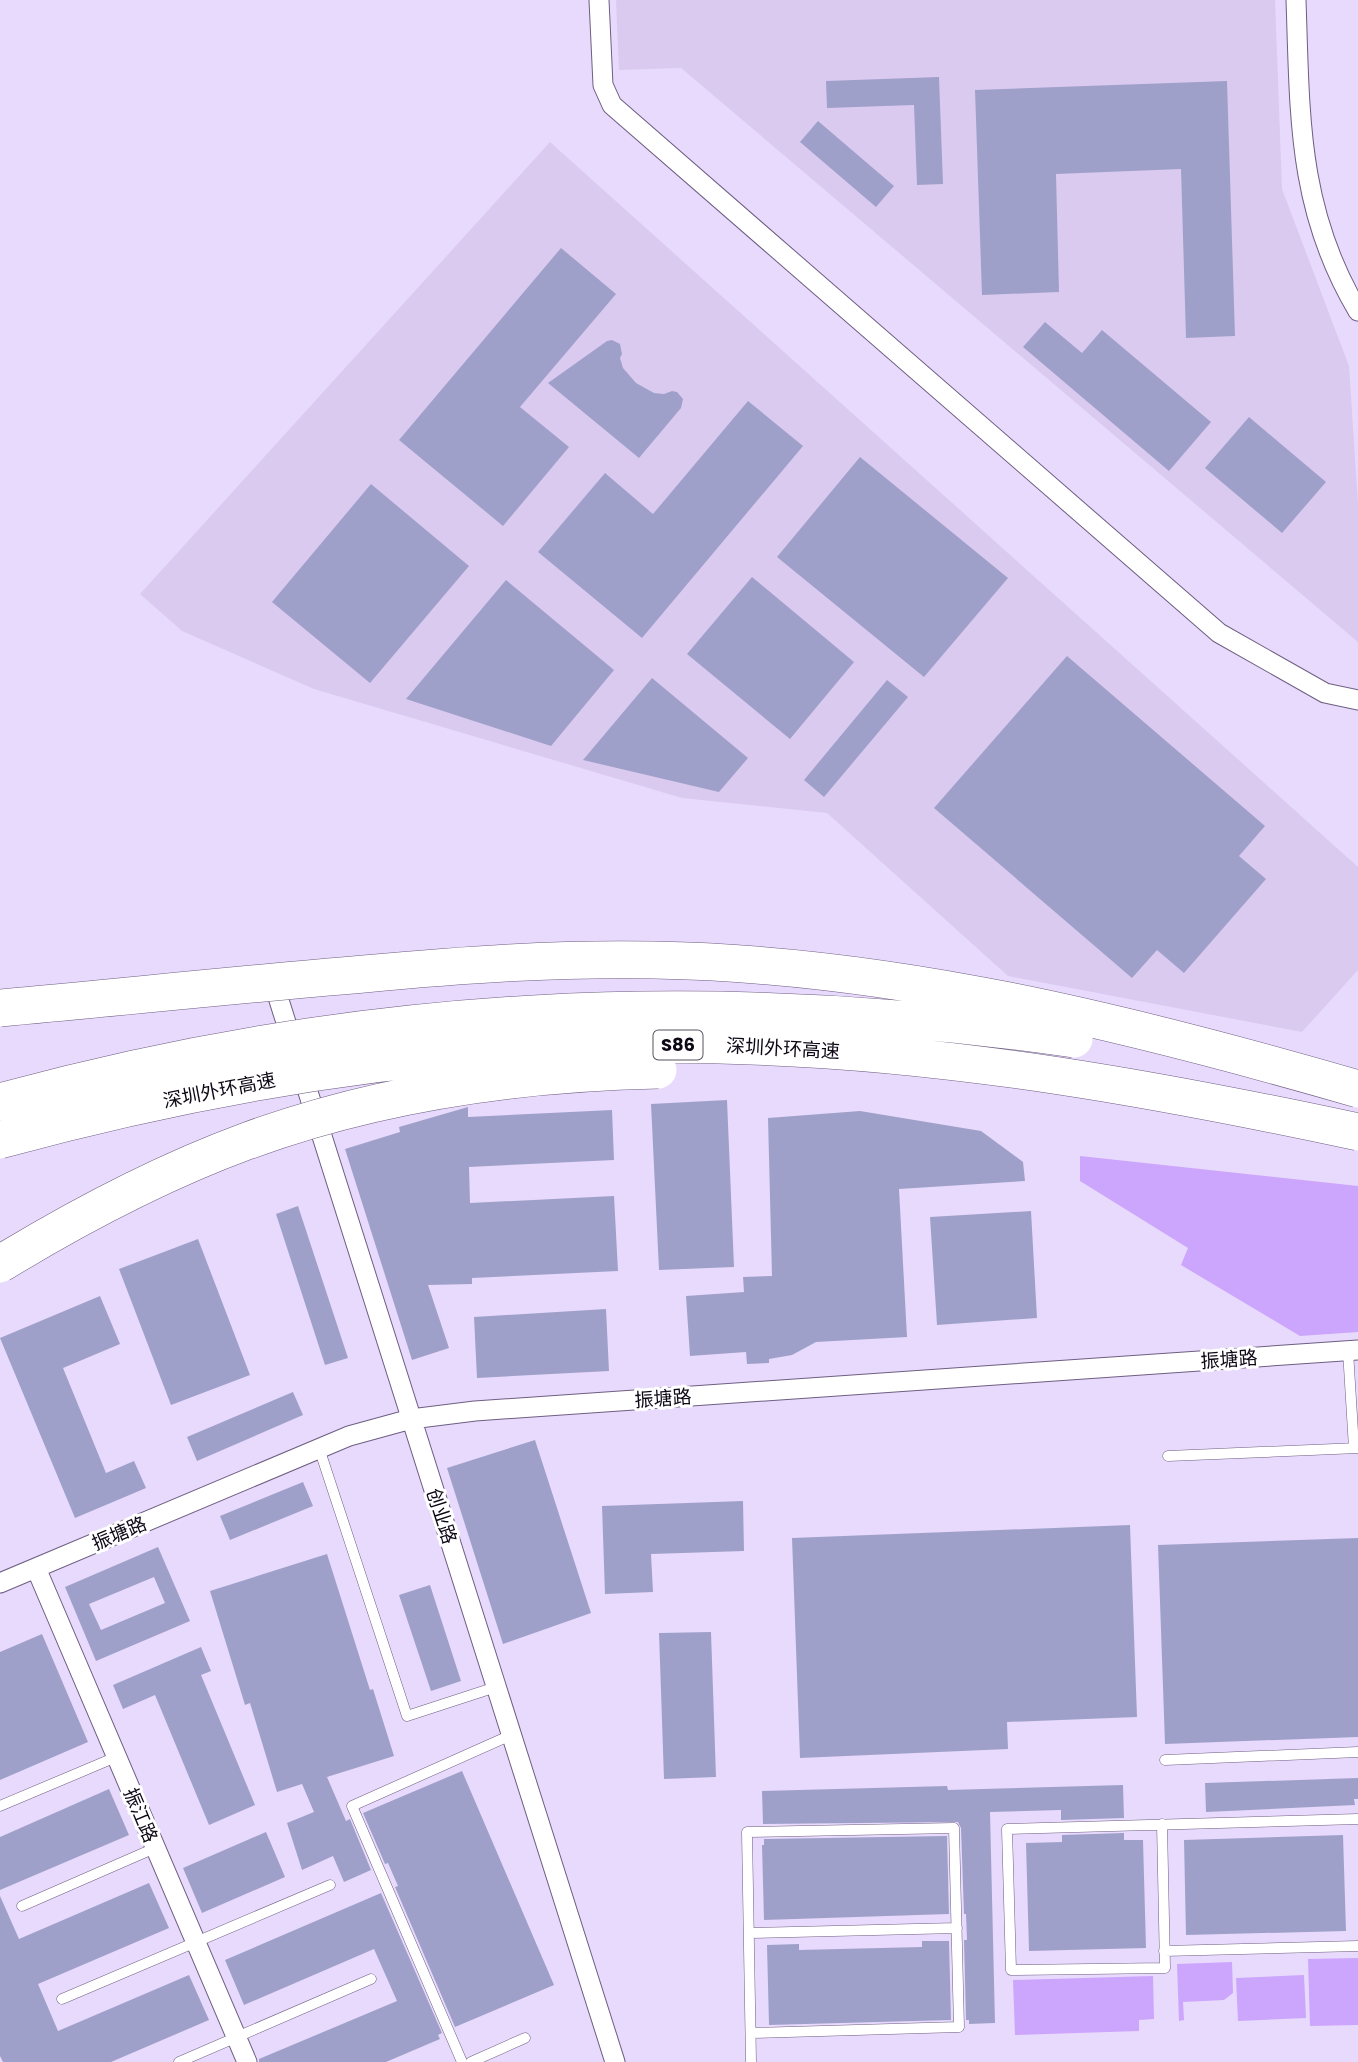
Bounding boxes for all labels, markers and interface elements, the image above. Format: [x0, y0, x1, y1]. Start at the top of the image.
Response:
road number: S86 [654, 1030, 702, 1060]
street label: 深圳外环高速 [725, 1032, 841, 1065]
street label: 深圳外环高速 [161, 1066, 278, 1115]
street label: 振塘路 [1200, 1344, 1258, 1375]
street label: 振塘路 [634, 1383, 692, 1414]
street label: 创业路 [420, 1485, 463, 1547]
street label: 振塘路 [88, 1510, 151, 1557]
street label: 振江路 [117, 1784, 164, 1847]

